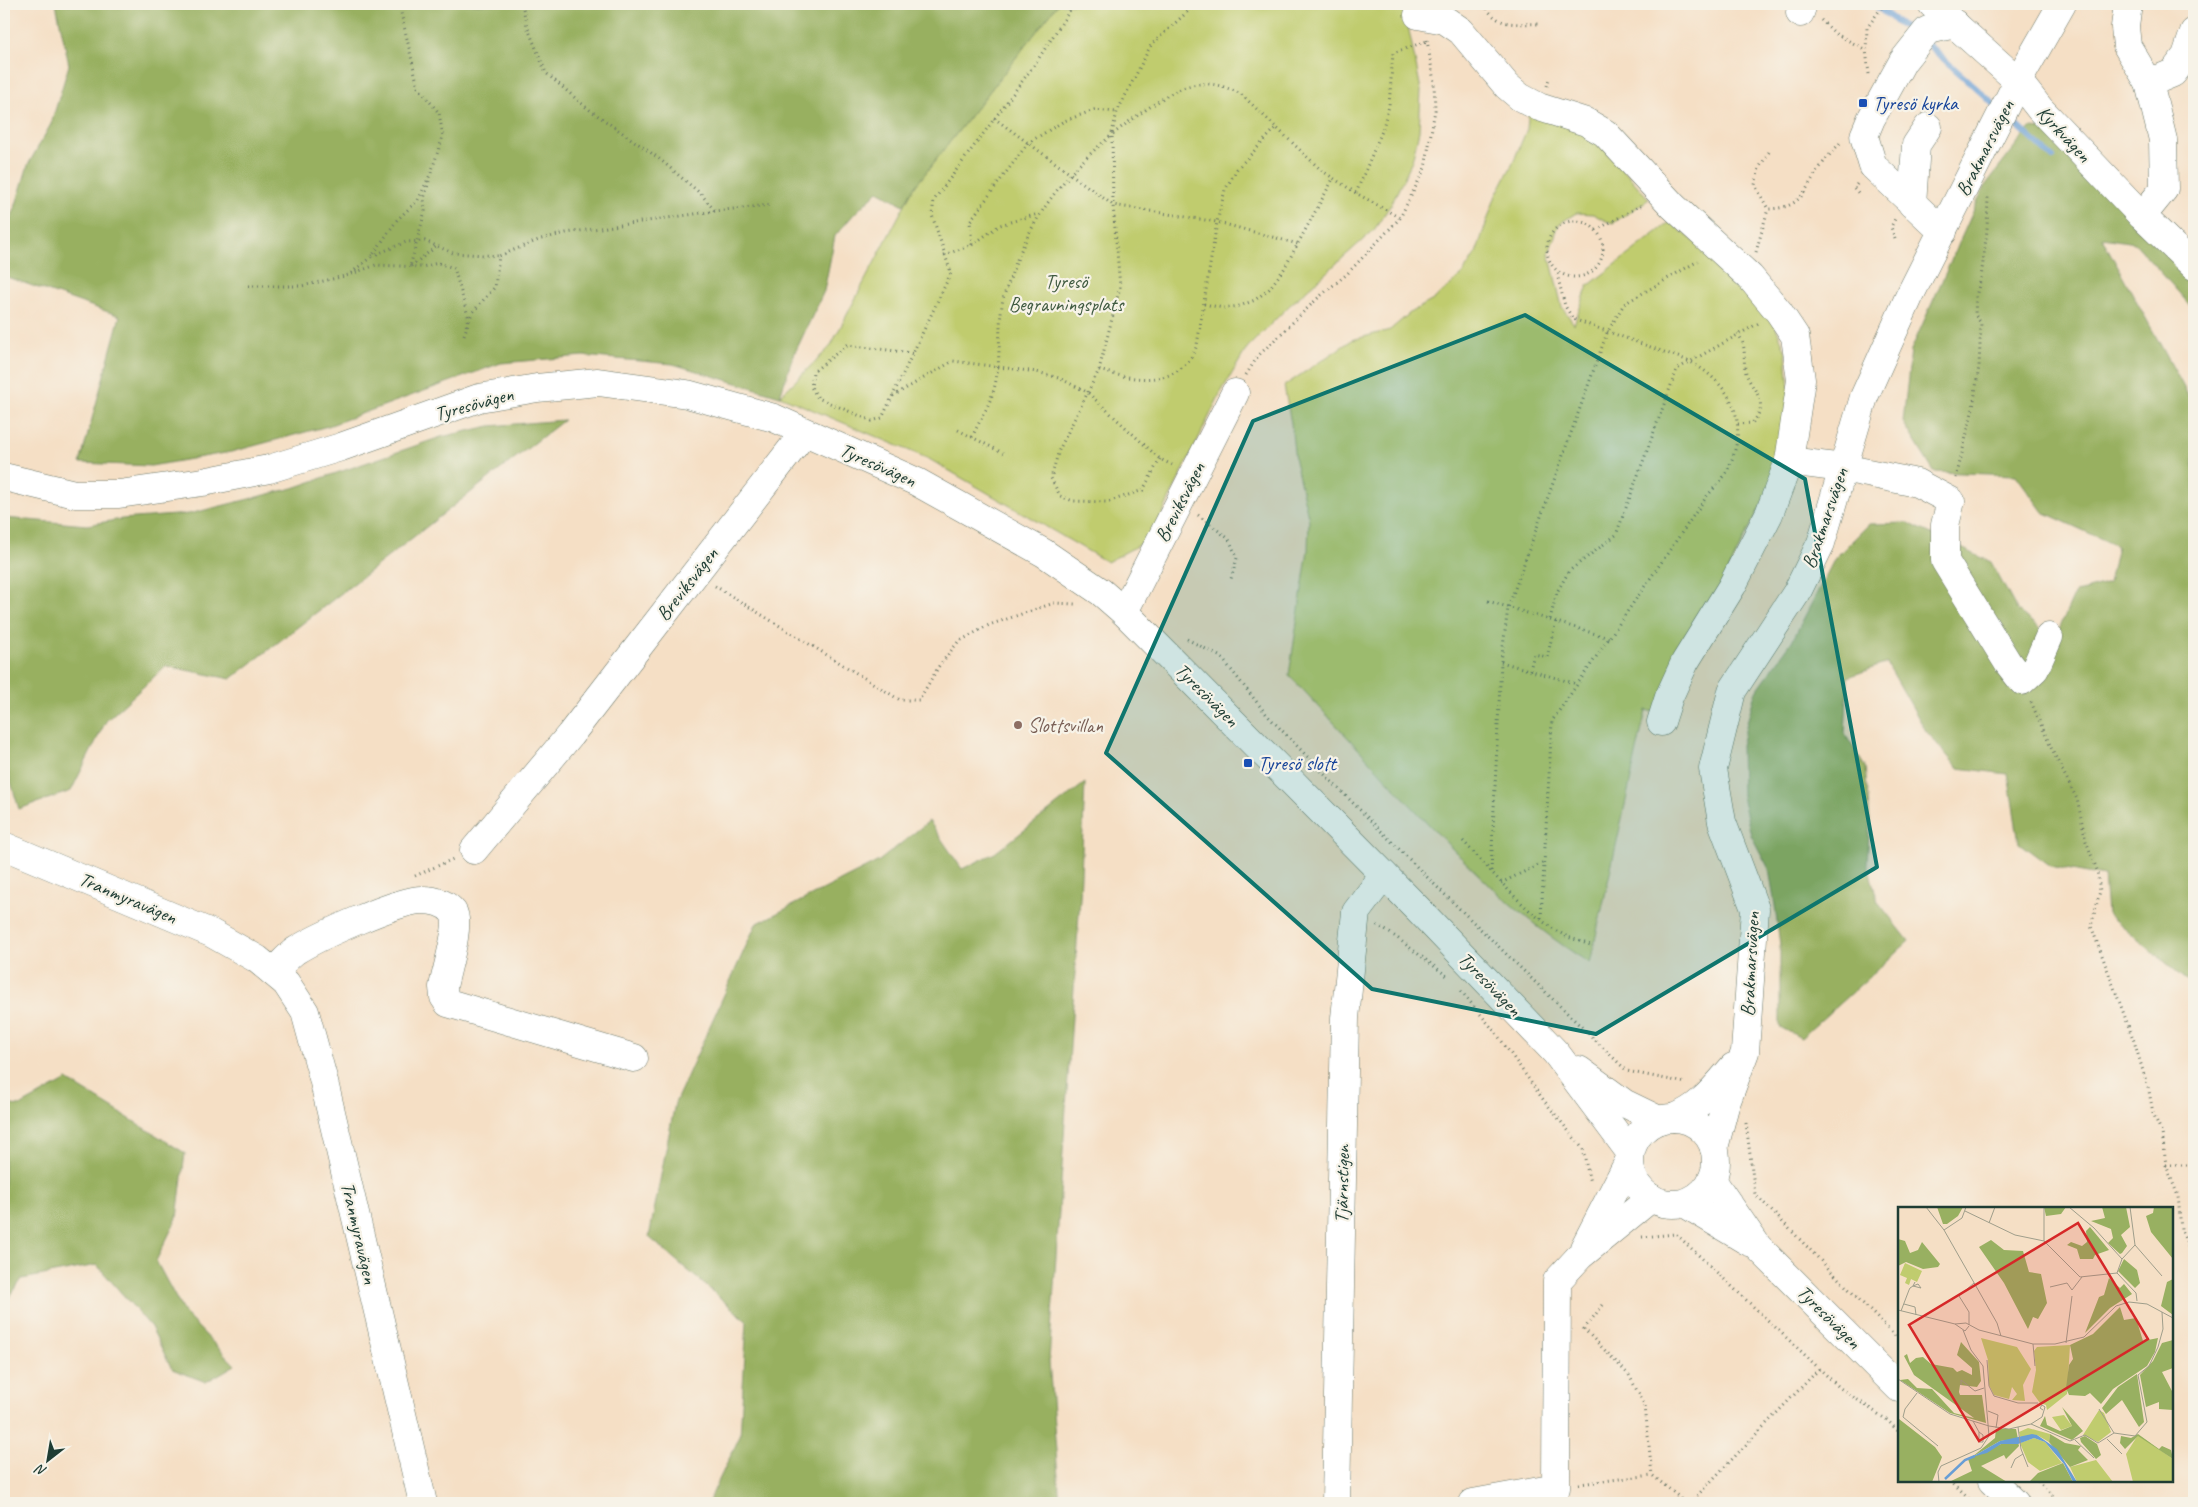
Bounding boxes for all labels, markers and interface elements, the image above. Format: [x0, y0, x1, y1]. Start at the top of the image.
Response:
place label: Tyresö kyrka [1873, 91, 1959, 116]
street label: Brakmarsvägen [1950, 95, 2020, 200]
marker: Tyresö kyrka [1857, 97, 1869, 109]
street label: Kyrkvägen [2031, 100, 2097, 168]
park label: Tyresö Begravningsplats [1009, 269, 1125, 317]
street label: Tyresövägen [432, 381, 517, 426]
street label: Tyresövägen [836, 437, 921, 493]
street label: Breviksvägen [1149, 457, 1211, 546]
street label: Brakmarsvägen [1796, 463, 1854, 572]
street label: Breviksvägen [651, 541, 724, 626]
street label: Tyresövägen [1170, 658, 1245, 733]
place label: Slottsvillan [1028, 713, 1104, 738]
marker: Slottsvillan [1012, 719, 1024, 731]
place label: Tyresö slott [1258, 751, 1338, 776]
marker: Tyresö slott [1242, 757, 1254, 769]
street label: Tranmyravägen [75, 866, 181, 930]
street label: Brakmarsvägen [1735, 910, 1765, 1017]
street label: Tyresövägen [1453, 946, 1528, 1022]
street label: Tjärnstigen [1329, 1144, 1355, 1223]
street label: Tranmyravägen [335, 1180, 383, 1287]
inset map [1898, 1207, 2173, 1482]
street label: Tyresövägen [1792, 1280, 1867, 1355]
north arrow [22, 1434, 72, 1484]
text: N [31, 1460, 50, 1480]

